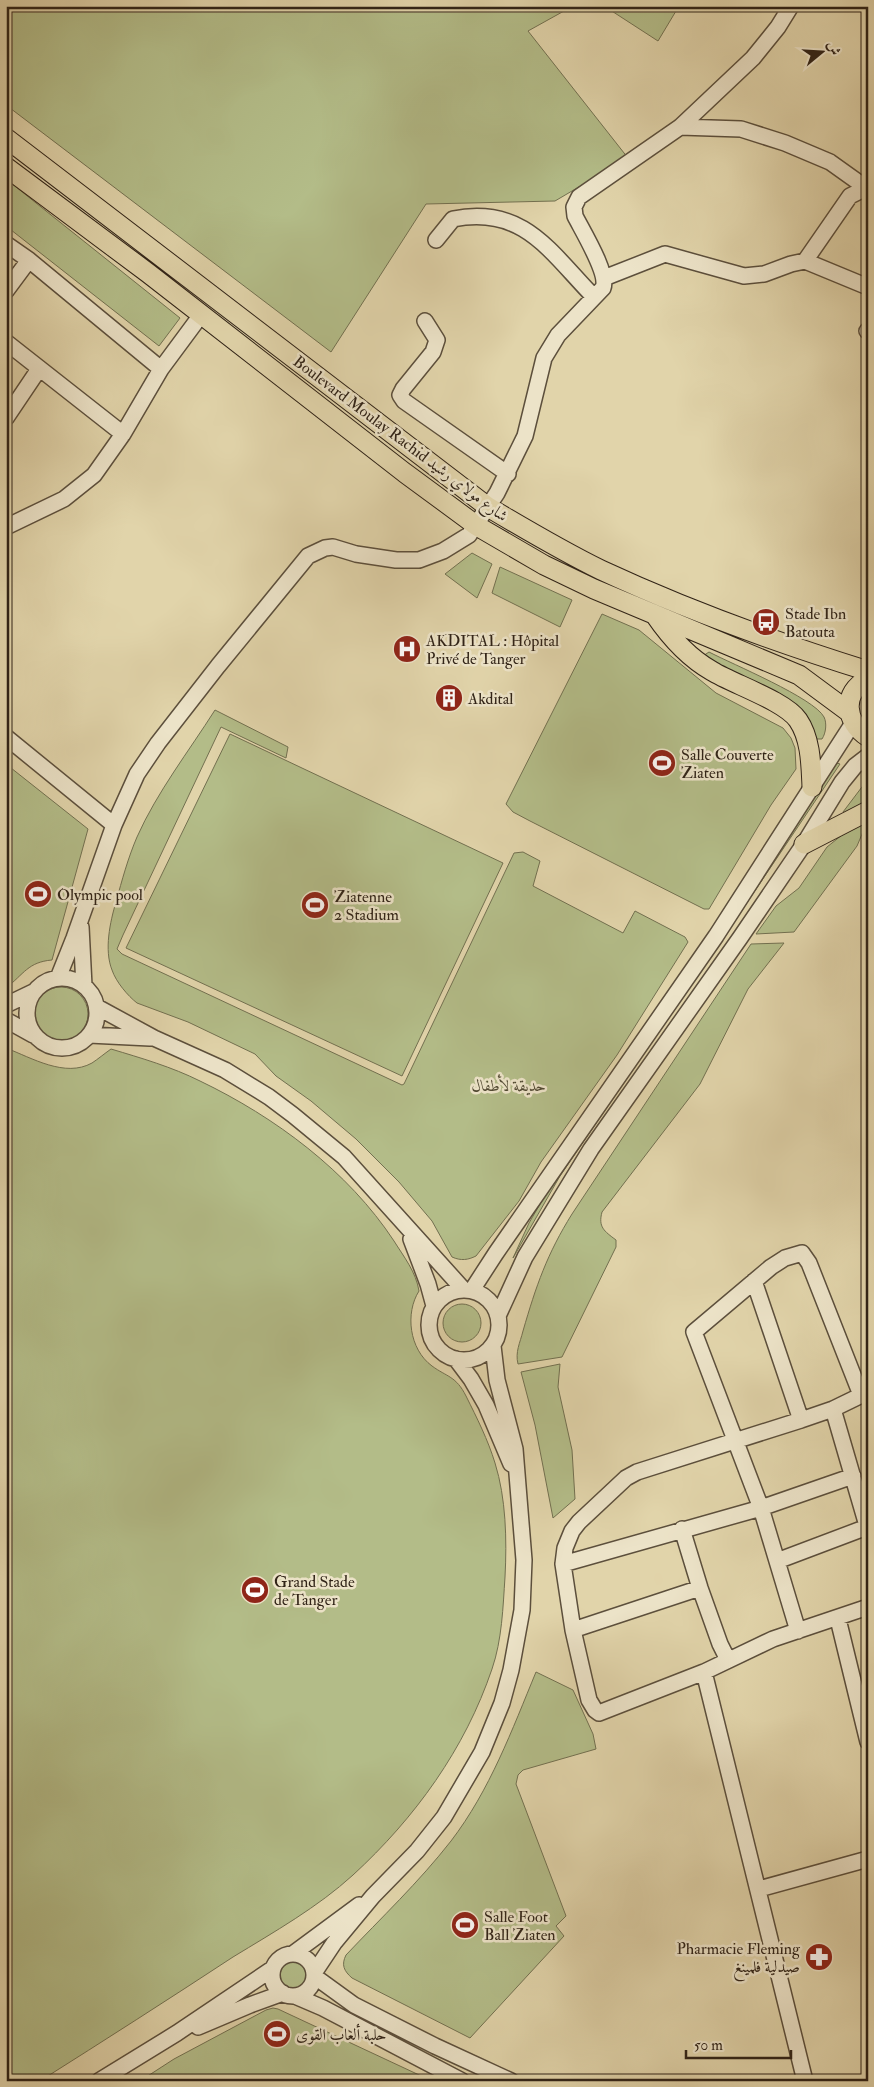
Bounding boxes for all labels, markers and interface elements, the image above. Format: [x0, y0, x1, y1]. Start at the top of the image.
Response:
north arrow [796, 28, 846, 78]
text: ش [824, 39, 844, 57]
street label: Boulevard Moulay Rachid شارع مولاي رشيد [287, 351, 512, 529]
place label: Stade Ibn Batouta [785, 604, 846, 642]
bus stop icon: Stade Ibn Batouta [751, 607, 781, 637]
place label: AKDITAL : Hôpital Privé de Tanger [425, 631, 559, 669]
hospital icon: AKDITAL : Hôpital Privé de Tanger [392, 634, 422, 664]
building icon: Akdital [434, 683, 464, 713]
place label: Akdital [467, 689, 513, 709]
place label: Salle Couverte Ziaten [681, 745, 774, 783]
sports icon: Salle Couverte Ziaten [647, 748, 677, 778]
sports icon: Olympic pool [23, 879, 53, 909]
place label: Olympic pool [57, 885, 143, 906]
place label: Ziatenne 2 Stadium [334, 887, 399, 925]
sports icon: Ziatenne 2 Stadium [300, 890, 330, 920]
park label: حديقة لأطفال [472, 1074, 546, 1096]
place label: Grand Stade de Tanger [274, 1572, 355, 1610]
sports icon: Grand Stade de Tanger [240, 1575, 270, 1605]
place label: Salle Foot Ball Ziaten [484, 1907, 556, 1945]
sports icon: Salle Foot Ball Ziaten [450, 1910, 480, 1940]
place label: Pharmacie Fleming صيدلية فلمينغ [676, 1939, 801, 1982]
pharmacy icon: Pharmacie Fleming صيدلية فلمينغ [804, 1942, 834, 1972]
sports icon: حلبة ألعاب القوى [262, 2019, 292, 2049]
place label: حلبة ألعاب القوى [296, 2023, 387, 2045]
scale bar [686, 2027, 792, 2059]
text: 50 m [694, 2036, 723, 2055]

